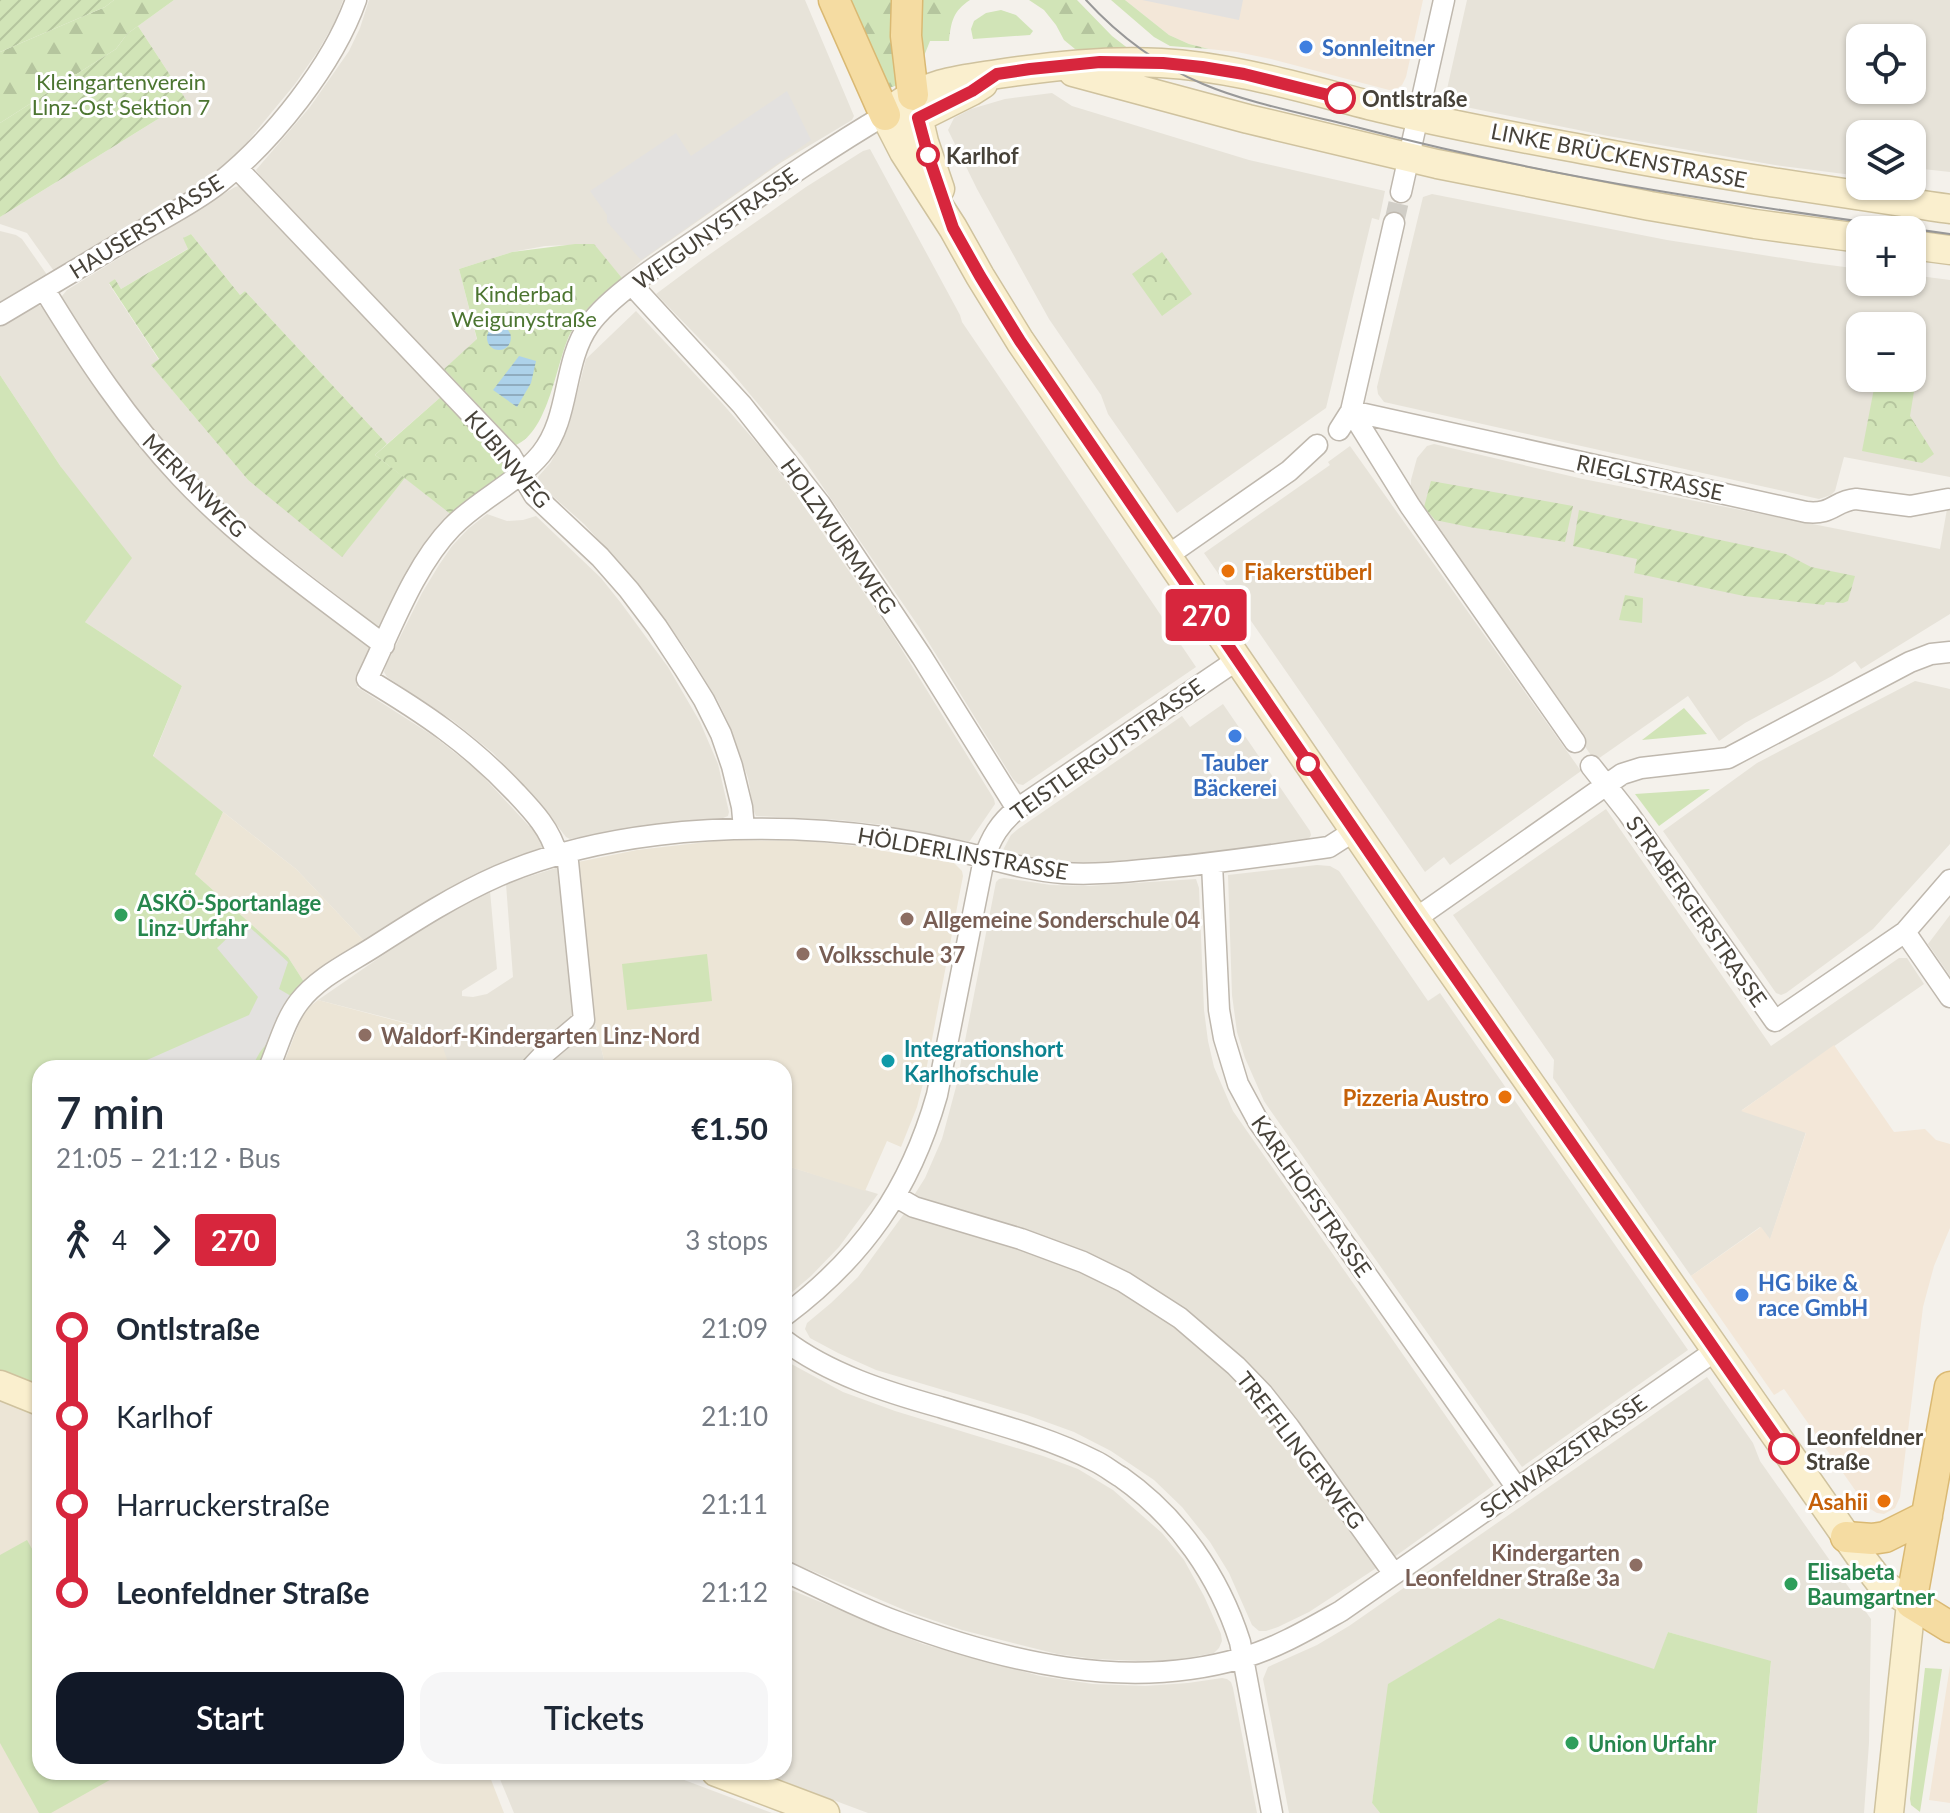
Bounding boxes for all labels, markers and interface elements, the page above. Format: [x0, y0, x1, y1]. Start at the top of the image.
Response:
map controls [1846, 24, 1926, 392]
button: locate [1846, 24, 1926, 104]
place label: Sonnleitner [1322, 34, 1436, 61]
marker: Sonnleitner [1297, 38, 1315, 56]
park label: Kleingartenverein Linz-Ost Sektion 7 [32, 68, 210, 120]
marker: Ontlstraße [1325, 83, 1355, 113]
place label: Ontlstraße [1362, 85, 1468, 112]
street label: LINKE BRÜCKENSTRASSE [1489, 117, 1749, 193]
button: layers [1846, 120, 1926, 200]
place label: Karlhof [946, 142, 1019, 169]
marker: Karlhof [917, 144, 939, 166]
street label: WEIGUNYSTRASSE [628, 161, 802, 295]
street label: HAUSERSTRASSE [64, 168, 228, 284]
button: + [1846, 216, 1926, 296]
park label: Kinderbad Weigunystraße [451, 280, 597, 332]
button: − [1846, 312, 1926, 392]
street label: KUBINWEG [459, 405, 557, 513]
street label: MERIANWEG [137, 427, 253, 543]
street label: RIEGLSTRASSE [1574, 448, 1726, 506]
street label: HOLZWURMWEG [775, 453, 903, 619]
place label: Fiakerstüberl [1244, 558, 1372, 585]
marker: Fiakerstüberl [1219, 562, 1237, 580]
line badge: 270 [1160, 589, 1252, 641]
text: 270 [1182, 598, 1230, 632]
street label: TEISTLERGUTSTRASSE [1005, 672, 1209, 826]
marker: Tauber Bäckerei [1226, 727, 1244, 745]
place label: Tauber Bäckerei [1193, 749, 1277, 801]
unlabelled marker [1297, 753, 1319, 775]
street label: STRABERGERSTRASSE [1621, 810, 1773, 1012]
street label: HÖLDERLINSTRASSE [856, 821, 1070, 885]
place label: ASKÖ-Sportanlage Linz-Urfahr [136, 889, 322, 941]
marker: ASKÖ-Sportanlage Linz-Urfahr [112, 906, 130, 924]
place label: Allgemeine Sonderschule 04 [922, 906, 1201, 933]
marker: Allgemeine Sonderschule 04 [898, 910, 916, 928]
place label: Volksschule 37 [818, 941, 965, 968]
marker: Volksschule 37 [794, 945, 812, 963]
place label: Waldorf-Kindergarten Linz-Nord [381, 1022, 700, 1049]
marker: Waldorf-Kindergarten Linz-Nord [356, 1026, 374, 1044]
place label: Integrationshort Karlhofschule [904, 1035, 1064, 1087]
marker: Integrationshort Karlhofschule [879, 1052, 897, 1070]
place label: Pizzeria Austro [1343, 1084, 1489, 1111]
text: 7 min [56, 1086, 165, 1138]
marker: Pizzeria Austro [1496, 1088, 1514, 1106]
text: €1.50 [691, 1110, 768, 1146]
street label: KARLHOFSTRASSE [1246, 1110, 1378, 1282]
text: 21:05 – 21:12 · Bus [56, 1142, 280, 1174]
icon: walk [56, 1218, 100, 1262]
icon: forward [139, 1218, 183, 1262]
text: 270 [211, 1223, 260, 1257]
text: 4 [112, 1224, 127, 1256]
text: 3 stops [685, 1224, 768, 1256]
place label: HG bike & race GmbH [1758, 1269, 1868, 1321]
marker: HG bike & race GmbH [1733, 1286, 1751, 1304]
text: Ontlstraße [116, 1310, 260, 1346]
text: 21:09 [701, 1312, 768, 1344]
street label: TREFFLINGERWEG [1231, 1366, 1371, 1534]
street label: SCHWARZSTRASSE [1474, 1388, 1652, 1524]
text: Karlhof [116, 1398, 213, 1434]
text: 21:10 [701, 1400, 768, 1432]
place label: Leonfeldner Straße [1806, 1423, 1924, 1475]
marker: Leonfeldner Straße [1769, 1434, 1799, 1464]
text: Harruckerstraße [116, 1486, 330, 1522]
text: 21:11 [701, 1488, 768, 1520]
place label: Asahii [1807, 1488, 1868, 1515]
marker: Asahii [1875, 1492, 1893, 1510]
place label: Kindergarten Leonfeldner Straße 3a [1405, 1539, 1620, 1591]
marker: Kindergarten Leonfeldner Straße 3a [1627, 1556, 1645, 1574]
place label: Elisabeta Baumgartner [1807, 1558, 1936, 1610]
text: Leonfeldner Straße [116, 1574, 370, 1610]
marker: Elisabeta Baumgartner [1782, 1575, 1800, 1593]
text: 21:12 [701, 1576, 768, 1608]
button: Start [56, 1672, 404, 1764]
button: Tickets [420, 1672, 768, 1764]
place label: Union Urfahr [1588, 1730, 1717, 1757]
marker: Union Urfahr [1563, 1734, 1581, 1752]

